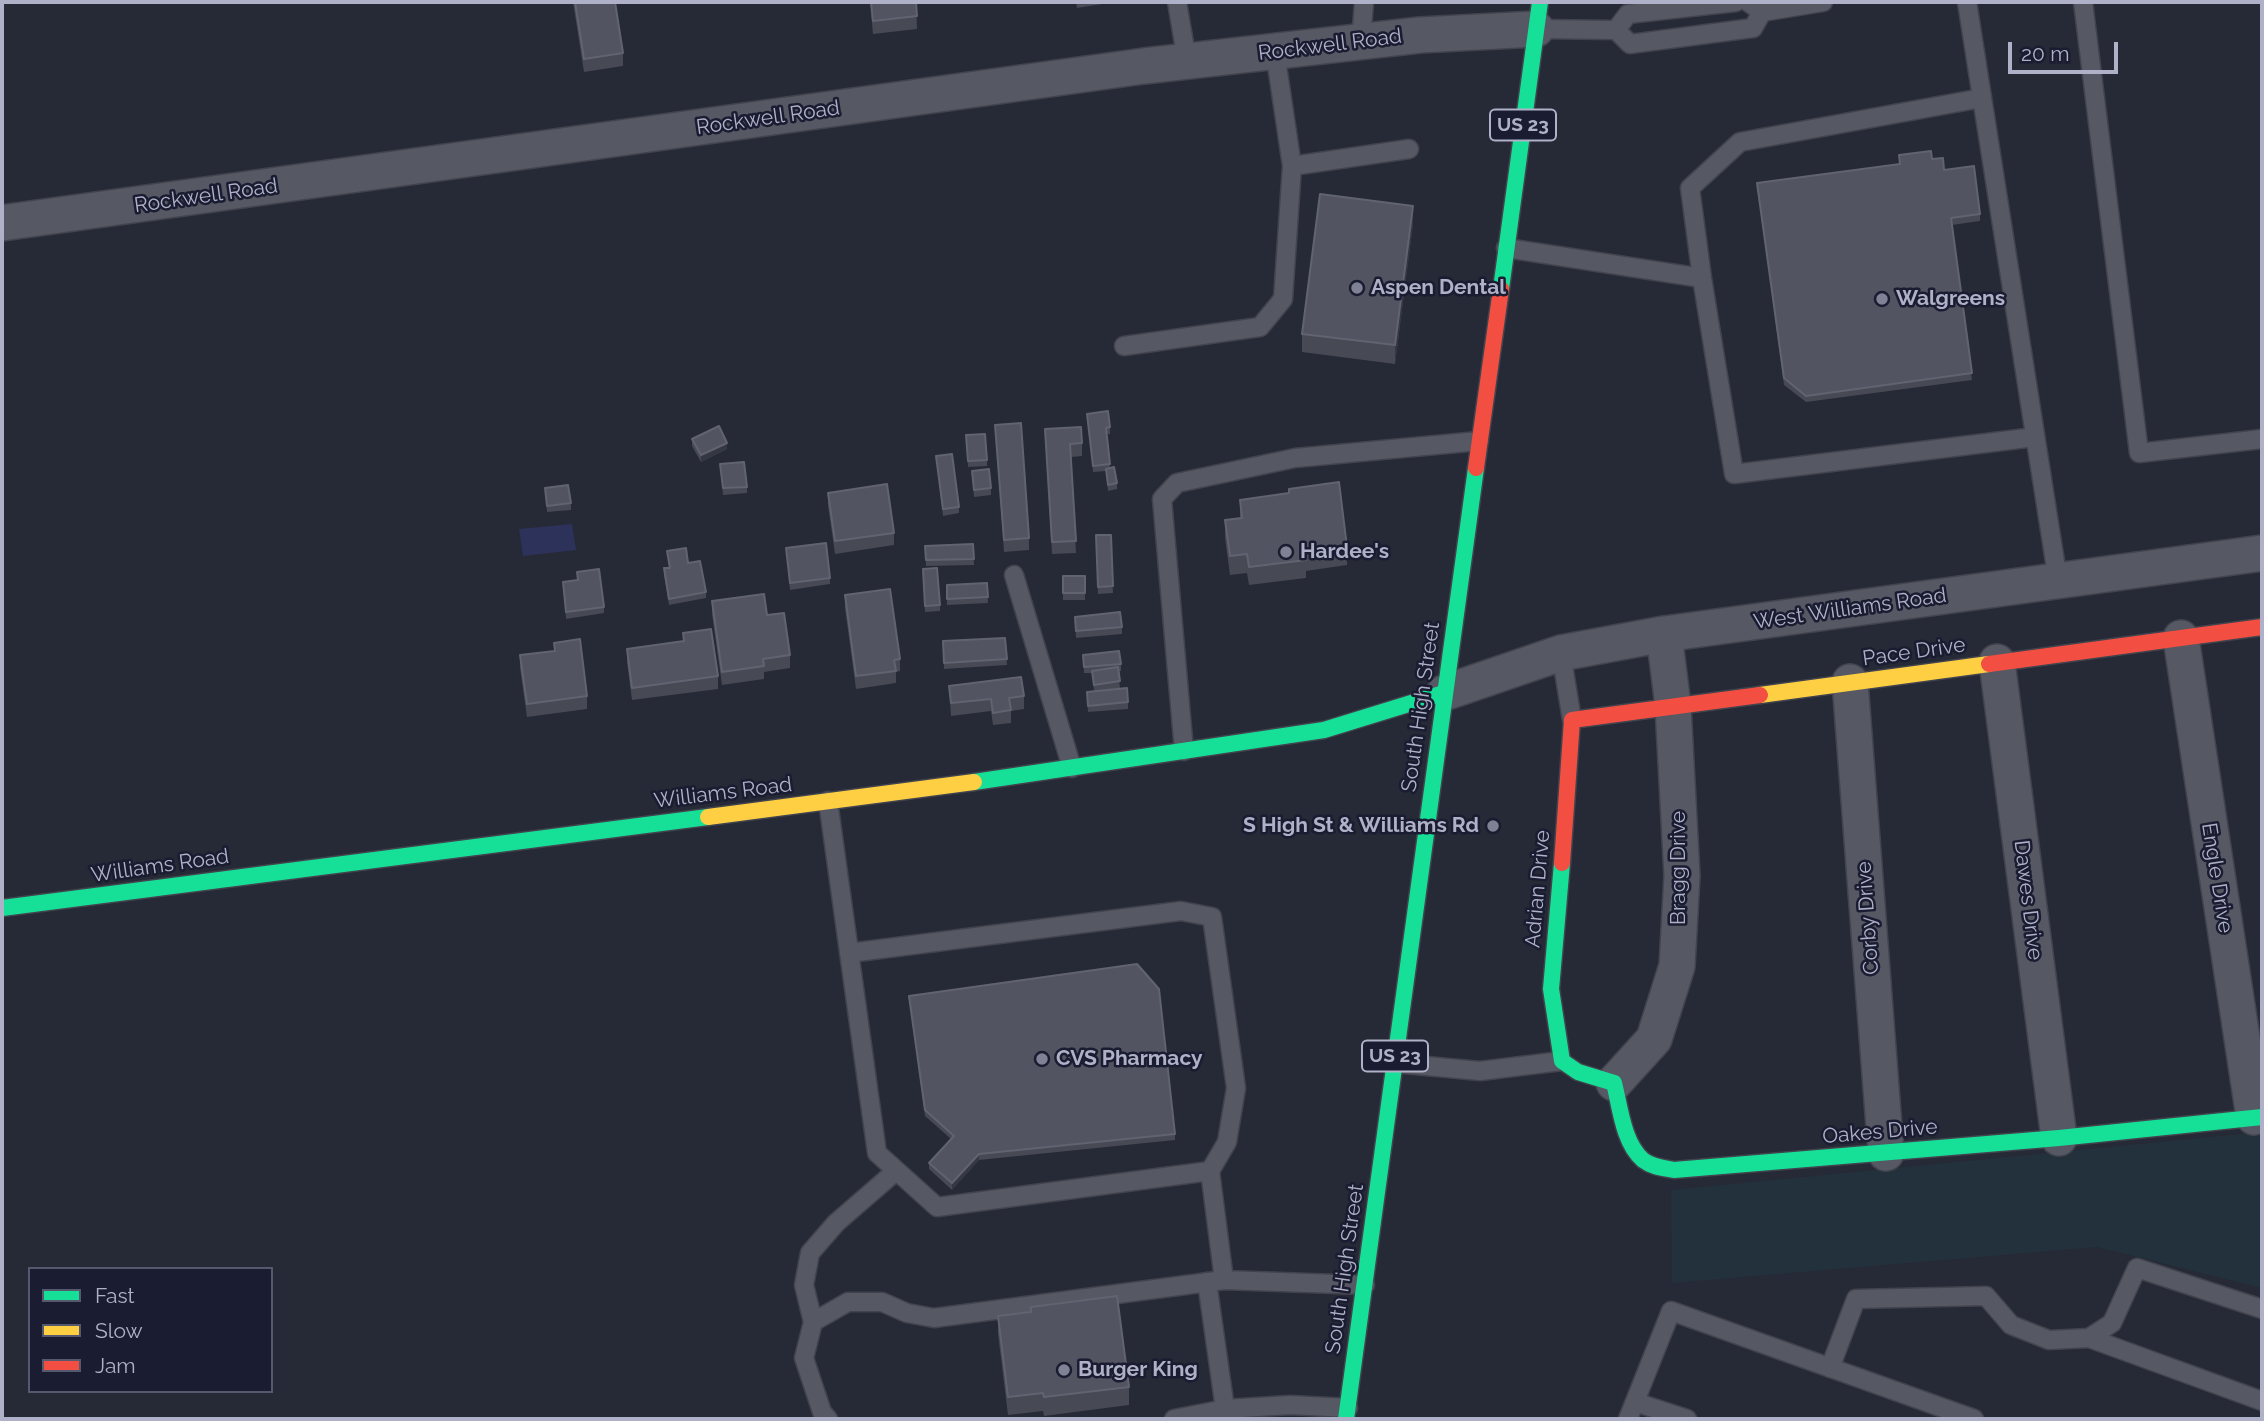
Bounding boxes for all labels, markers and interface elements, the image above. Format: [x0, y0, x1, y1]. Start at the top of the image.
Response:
street label: Rockwell Road [1257, 24, 1403, 66]
scale bar [2012, 28, 2122, 72]
text: 20 m [2021, 41, 2069, 66]
street label: Rockwell Road [695, 95, 841, 141]
road number: US 23 [1490, 110, 1556, 140]
street label: Rockwell Road [133, 173, 279, 219]
place label: Aspen Dental [1371, 275, 1506, 301]
marker: Aspen Dental [1349, 280, 1365, 296]
place label: Walgreens [1896, 286, 2005, 312]
marker: Walgreens [1874, 291, 1890, 307]
place label: Hardee's [1300, 539, 1389, 565]
marker: Hardee's [1278, 544, 1294, 560]
street label: West Williams Road [1752, 583, 1948, 635]
street label: South High Street [1397, 620, 1445, 794]
street label: Pace Drive [1861, 632, 1967, 672]
street label: Williams Road [652, 772, 794, 814]
street label: Bragg Drive [1666, 811, 1692, 925]
place label: S High St & Williams Rd [1243, 813, 1479, 839]
marker: S High St & Williams Rd [1485, 818, 1501, 834]
street label: Engle Drive [2196, 821, 2238, 935]
street label: Adrian Drive [1520, 829, 1556, 949]
street label: Dawes Drive [2008, 839, 2048, 961]
street label: Williams Road [89, 844, 231, 888]
street label: Corby Drive [1851, 860, 1885, 976]
road number: US 23 [1362, 1040, 1428, 1072]
place label: CVS Pharmacy [1056, 1046, 1203, 1072]
marker: CVS Pharmacy [1034, 1051, 1050, 1067]
street label: Oakes Drive [1821, 1114, 1939, 1150]
street label: South High Street [1321, 1182, 1369, 1356]
legend [28, 1267, 273, 1393]
text: Fast [95, 1283, 135, 1308]
text: Slow [95, 1318, 143, 1343]
text: Jam [95, 1353, 136, 1378]
place label: Burger King [1078, 1357, 1198, 1383]
marker: Burger King [1056, 1362, 1072, 1378]

